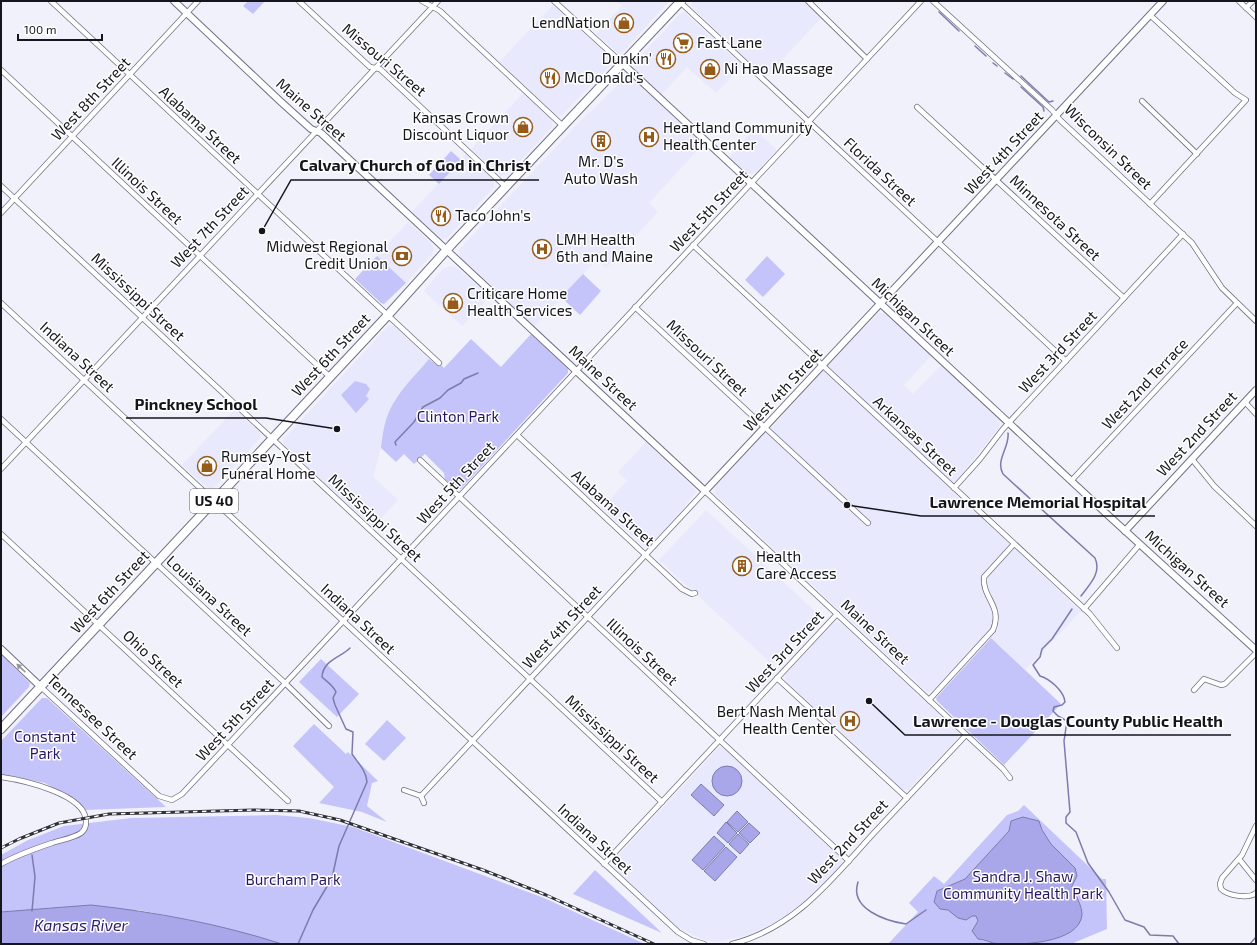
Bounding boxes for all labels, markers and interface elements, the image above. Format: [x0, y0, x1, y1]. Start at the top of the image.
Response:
shop icon: LendNation [613, 12, 635, 34]
place label: LendNation [531, 13, 610, 31]
scale bar [18, 16, 102, 42]
street label: Missouri Street [339, 19, 430, 100]
text: 100 m [24, 22, 56, 36]
supermarket icon: Fast Lane [672, 32, 694, 54]
place label: Fast Lane [697, 33, 762, 51]
restaurant icon: Dunkin' [655, 48, 677, 70]
place label: Dunkin' [602, 49, 652, 67]
street label: West 8th Street [47, 53, 134, 144]
shop icon: Ni Hao Massage [699, 58, 721, 80]
place label: Ni Hao Massage [724, 59, 833, 77]
restaurant icon: McDonald's [539, 67, 561, 89]
place label: McDonald's [564, 68, 644, 86]
street label: Maine Street [273, 74, 351, 145]
street label: Alabama Street [156, 82, 245, 167]
street label: Wisconsin Street [1061, 100, 1157, 193]
street label: West 4th Street [960, 107, 1047, 198]
place label: Kansas Crown Discount Liquor [403, 108, 509, 143]
shop icon: Kansas Crown Discount Liquor [512, 116, 534, 138]
place label: Heartland Community Health Center [663, 118, 812, 153]
hospital icon: Heartland Community Health Center [638, 126, 660, 148]
building icon: Mr. D's Auto Wash [590, 130, 612, 152]
street label: Florida Street [841, 133, 921, 210]
callout: Calvary Church of God in Christ [291, 152, 539, 180]
place label: Mr. D's Auto Wash [564, 152, 638, 187]
street label: Illinois Street [109, 153, 187, 228]
text: Calvary Church of God in Christ [299, 155, 531, 175]
street label: West 5th Street [665, 165, 751, 255]
street label: Minnesota Street [1007, 171, 1105, 264]
street label: West 7th Street [167, 181, 252, 271]
restaurant icon: Taco John's [430, 205, 452, 227]
place label: Taco John's [455, 206, 531, 224]
place label: LMH Health 6th and Maine [556, 230, 653, 265]
place label: Midwest Regional Credit Union [266, 237, 389, 272]
hospital icon: LMH Health 6th and Maine [531, 238, 553, 260]
bank icon: Midwest Regional Credit Union [391, 245, 413, 267]
street label: Mississippi Street [88, 248, 189, 344]
street label: Michigan Street [868, 273, 959, 360]
place label: Criticare Home Health Services [467, 284, 572, 319]
shop icon: Criticare Home Health Services [442, 292, 464, 314]
street label: West 3rd Street [1014, 306, 1100, 396]
street label: West 6th Street [287, 309, 373, 399]
street label: Missouri Street [664, 315, 752, 399]
street label: Indiana Street [37, 317, 119, 395]
street label: West 2nd Terrace [1097, 334, 1191, 433]
street label: Maine Street [566, 341, 642, 414]
street label: West 4th Street [739, 344, 826, 435]
street label: West 2nd Street [1152, 387, 1240, 479]
callout: Pinckney School [126, 390, 266, 418]
street label: Arkansas Street [870, 392, 962, 479]
text: Pinckney School [135, 394, 258, 414]
park label: Clinton Park [417, 407, 500, 425]
street label: West 5th Street [412, 437, 498, 527]
place label: Rumsey-Yost Funeral Home [221, 447, 316, 482]
shop icon: Rumsey-Yost Funeral Home [196, 455, 218, 477]
street label: Alabama Street [569, 465, 659, 549]
street label: Mississippi Street [325, 469, 426, 565]
callout: Lawrence Memorial Hospital [921, 488, 1155, 516]
road number: US 40 [190, 489, 238, 513]
text: Lawrence Memorial Hospital [929, 492, 1147, 511]
street label: Michigan Street [1142, 526, 1234, 611]
street label: West 6th Street [66, 546, 152, 636]
place label: Health Care Access [756, 547, 837, 582]
street label: Louisiana Street [163, 551, 256, 640]
building icon: Health Care Access [731, 555, 753, 577]
street label: Indiana Street [318, 579, 400, 657]
street label: West 4th Street [518, 581, 605, 672]
street label: Maine Street [838, 595, 914, 668]
street label: West 3rd Street [741, 606, 827, 696]
street label: Illinois Street [604, 614, 682, 689]
street label: Ohio Street [120, 626, 188, 691]
one-way arrow [16, 663, 26, 673]
street label: Tennessee Street [44, 670, 142, 763]
street label: West 5th Street [191, 674, 277, 764]
street label: Mississippi Street [562, 690, 663, 786]
place label: Bert Nash Mental Health Center [717, 702, 837, 737]
callout: Lawrence - Douglas County Public Health [905, 707, 1231, 735]
hospital icon: Bert Nash Mental Health Center [839, 710, 861, 732]
text: Lawrence - Douglas County Public Health [913, 711, 1223, 731]
park label: Constant Park [14, 727, 76, 762]
street label: West 2nd Street [803, 795, 891, 887]
street label: Indiana Street [555, 799, 637, 877]
park label: Sandra J. Shaw Community Health Park [943, 867, 1103, 902]
park label: Burcham Park [245, 870, 341, 888]
water label: Kansas River [34, 915, 129, 934]

